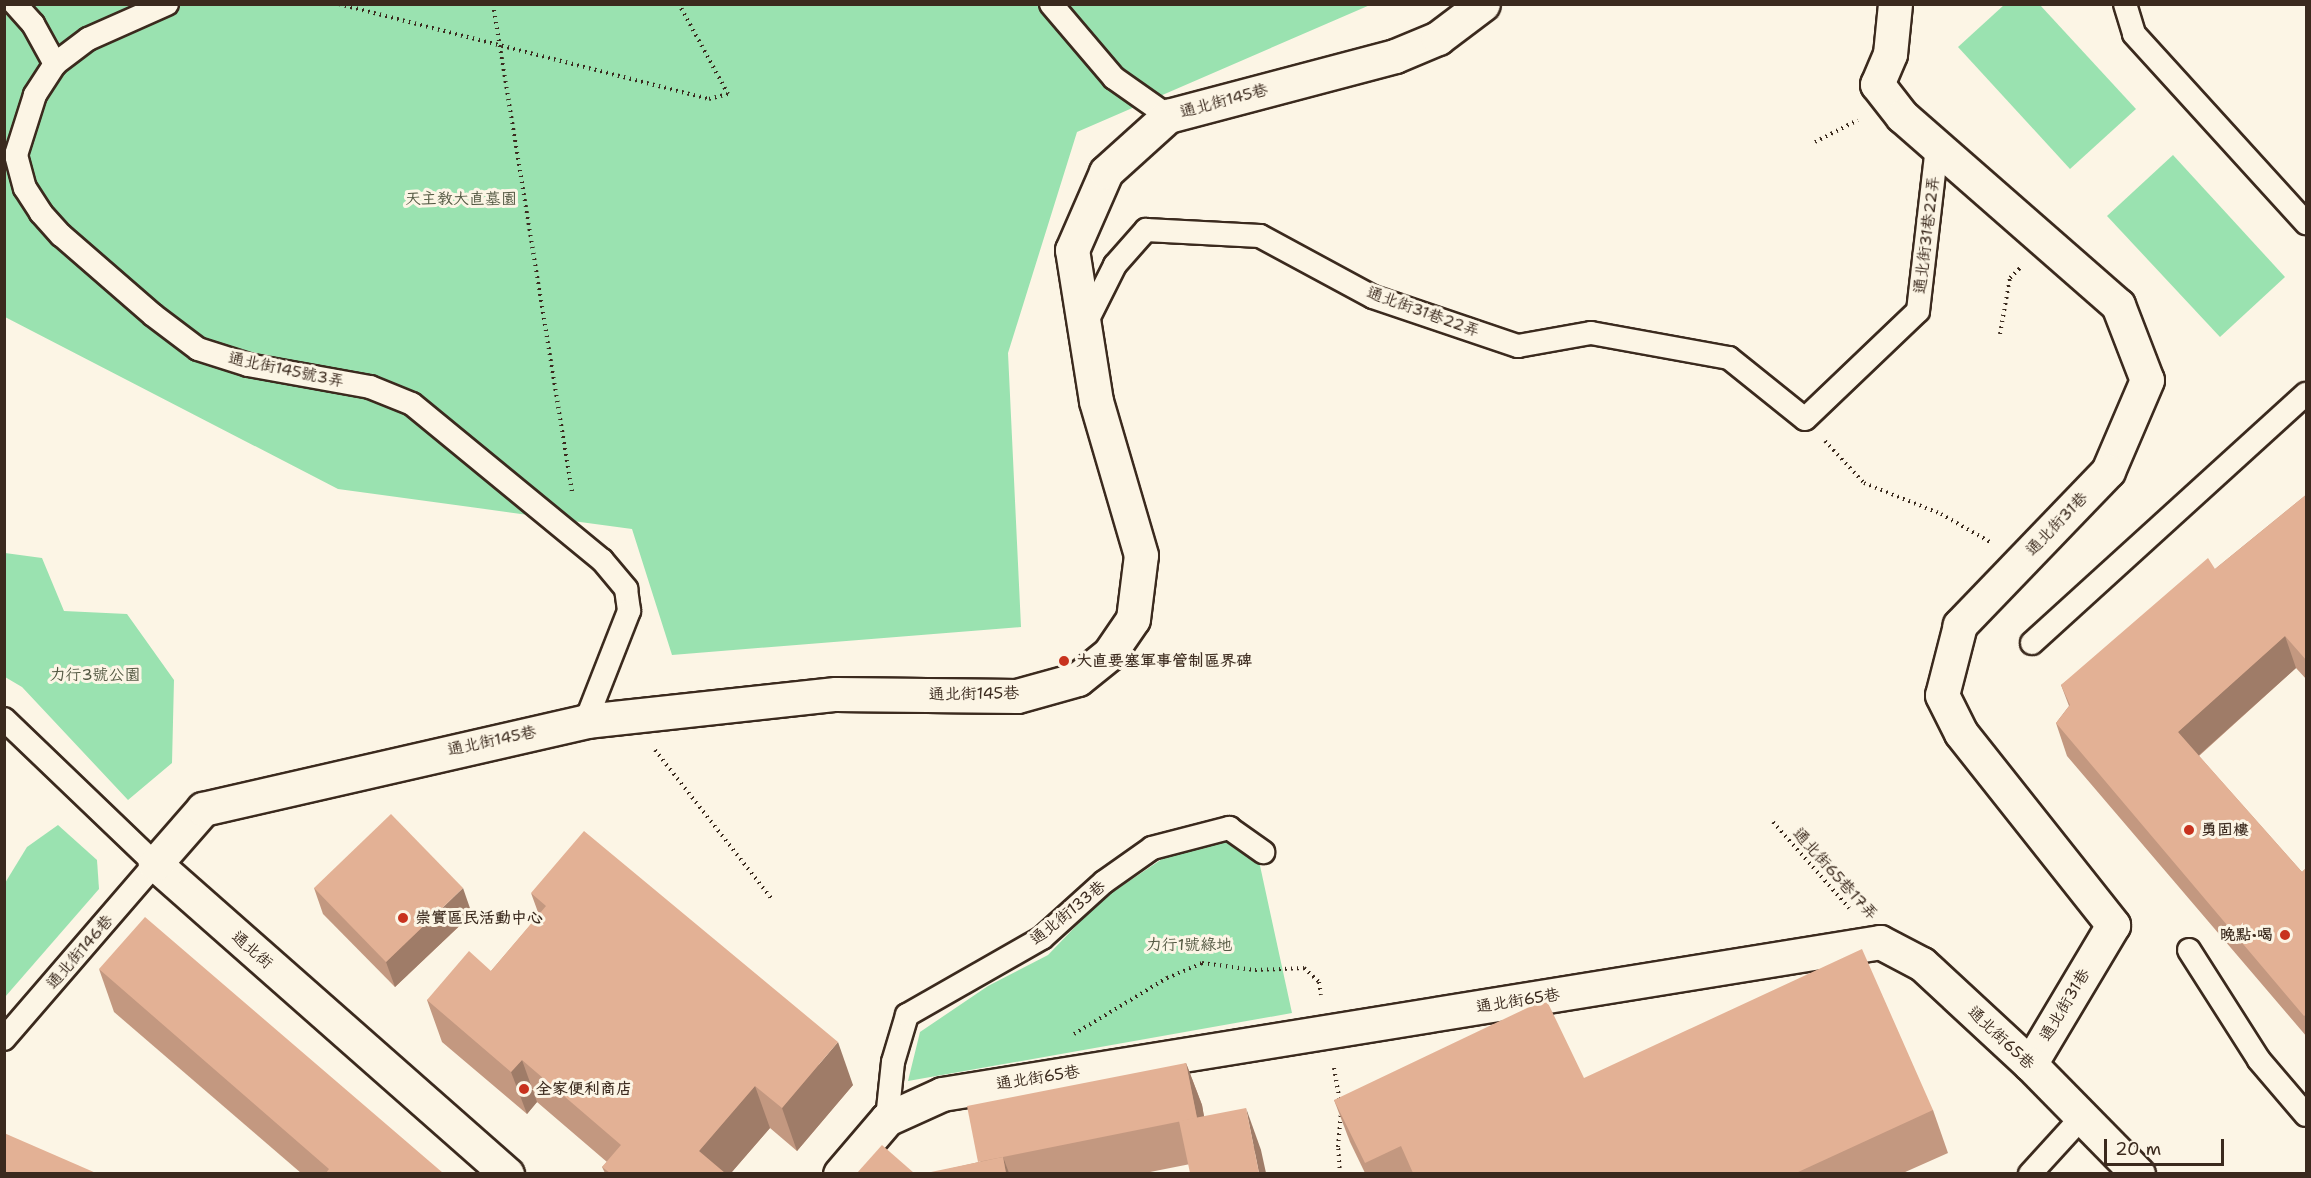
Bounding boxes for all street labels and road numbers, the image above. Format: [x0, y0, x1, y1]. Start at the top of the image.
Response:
street label: 通北街145巷 [1178, 80, 1270, 122]
street label: 通北街31巷22弄 [1910, 175, 1944, 295]
street label: 通北街31巷22弄 [1364, 283, 1482, 341]
street label: 通北街145號3弄 [226, 348, 346, 392]
street label: 通北街31巷 [2022, 488, 2092, 560]
street label: 通北街145巷 [929, 684, 1019, 704]
street label: 通北街145巷 [446, 722, 538, 760]
street label: 通北街65巷17弄 [1789, 824, 1881, 924]
street label: 通北街133巷 [1026, 877, 1110, 949]
street label: 通北街146巷 [43, 911, 117, 993]
street label: 通北街 [228, 927, 276, 973]
street label: 通北街31巷 [2036, 965, 2094, 1045]
street label: 通北街65巷 [1475, 985, 1561, 1017]
street label: 通北街65巷 [1964, 1002, 2038, 1074]
street label: 通北街65巷 [995, 1062, 1081, 1094]

